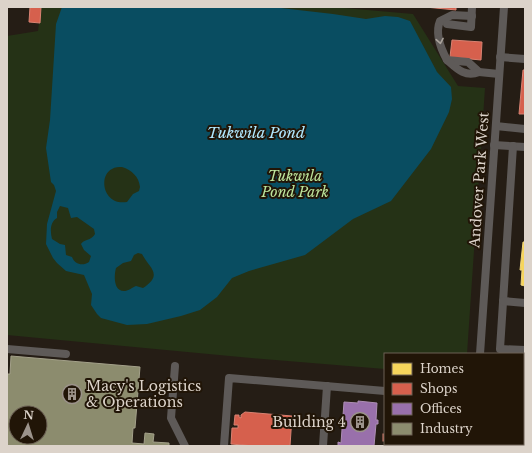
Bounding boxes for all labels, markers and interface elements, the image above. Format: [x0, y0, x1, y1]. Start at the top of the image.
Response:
one-way arrow [435, 38, 444, 44]
street label: Andover Park West [465, 111, 493, 250]
water label: Tukwila Pond [207, 123, 305, 142]
park label: Tukwila Pond Park [260, 167, 329, 201]
legend [384, 353, 524, 445]
text: Homes [420, 361, 464, 376]
place label: Macy's Logistics & Operations [86, 377, 201, 411]
text: Shops [420, 381, 457, 396]
building icon: Macy's Logistics & Operations [61, 383, 83, 405]
text: Offices [420, 401, 462, 416]
north arrow [8, 405, 48, 445]
text: N [23, 408, 35, 422]
building icon: Building 4 [349, 411, 371, 433]
place label: Building 4 [272, 413, 346, 431]
text: Industry [420, 421, 473, 436]

